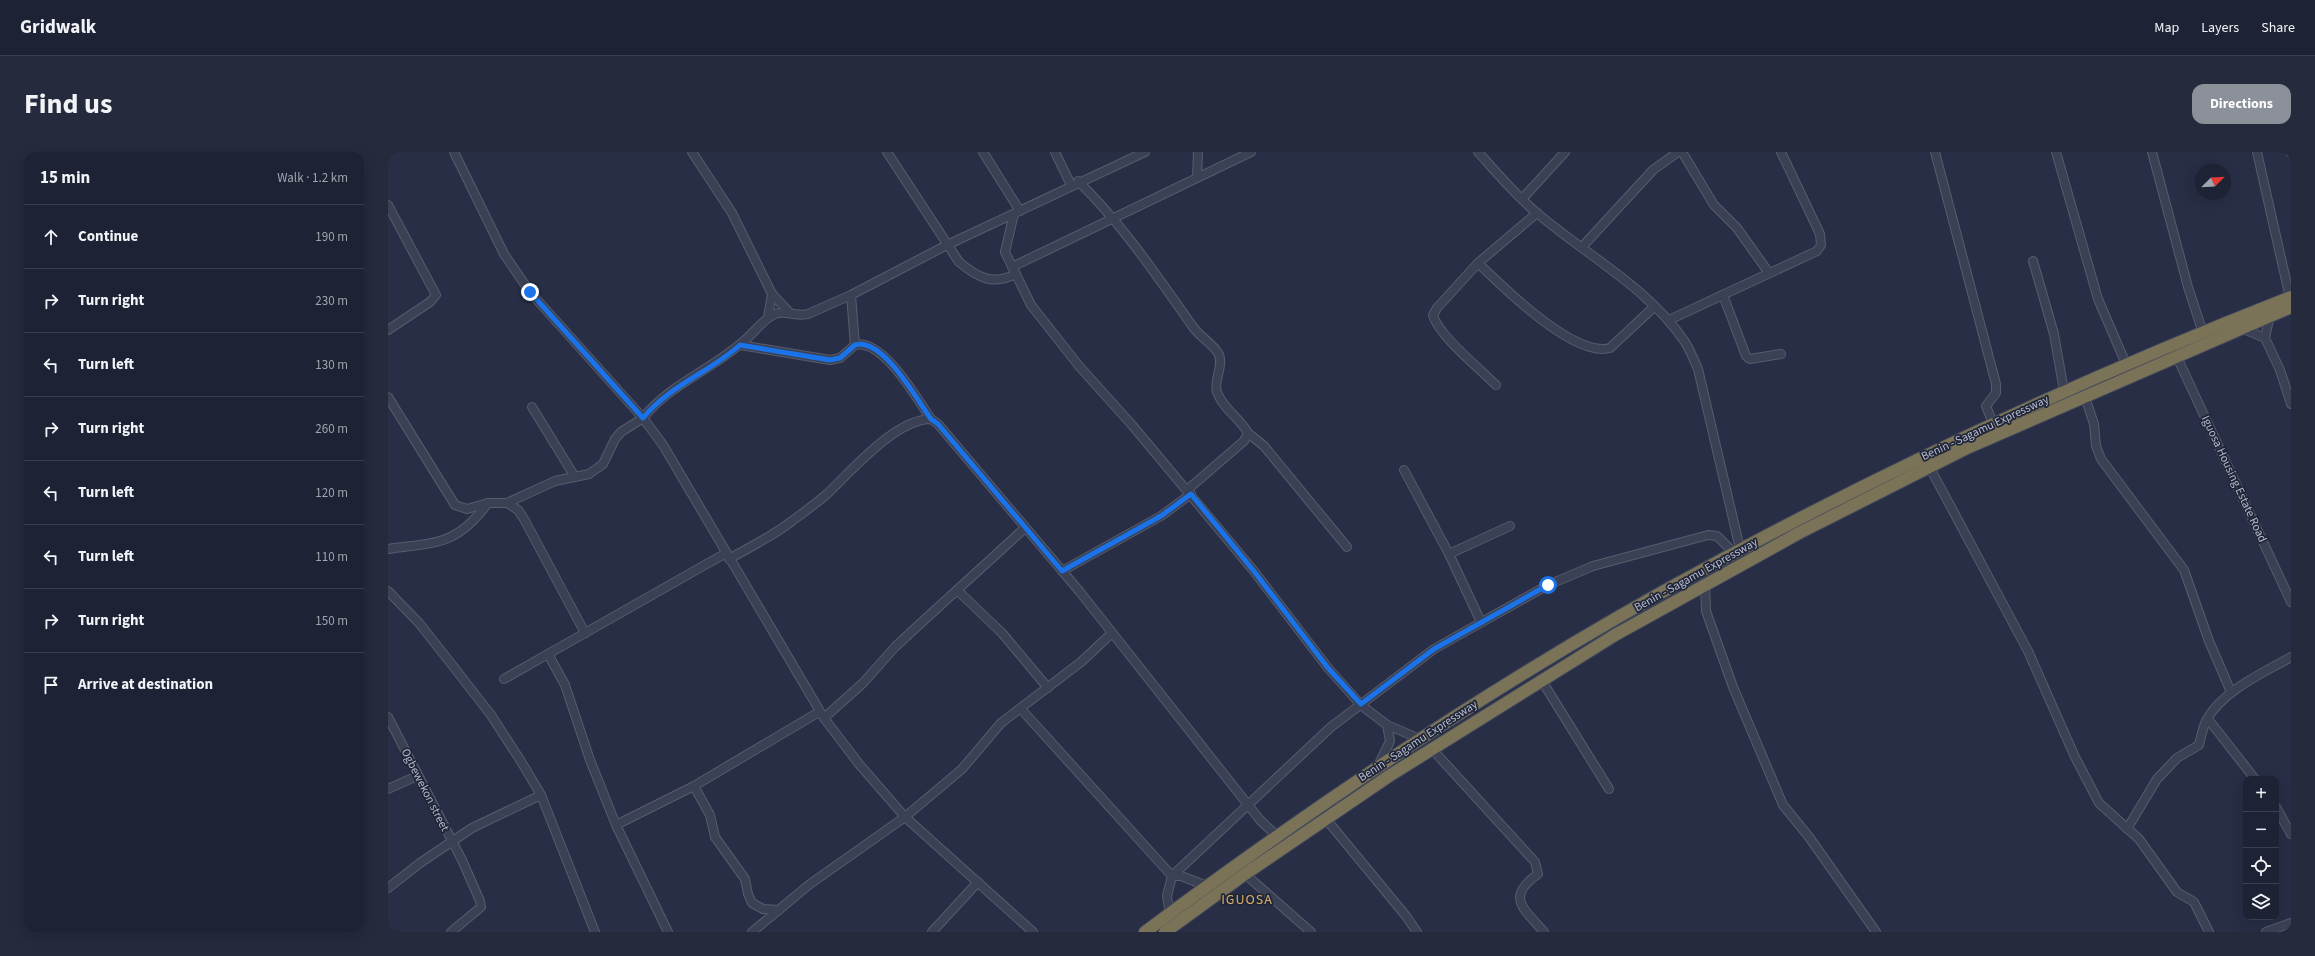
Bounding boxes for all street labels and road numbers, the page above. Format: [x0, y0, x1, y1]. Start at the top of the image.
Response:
street label: Benin - Sagamu Expressway [1918, 391, 2052, 465]
street label: Iguosa Housing Estate Road [2197, 413, 2271, 545]
street label: Benin - Sagamu Expressway [1631, 534, 1761, 616]
street label: Benin - Sagamu Expressway [1355, 696, 1481, 786]
street label: Ogbewekon street [397, 746, 453, 834]

